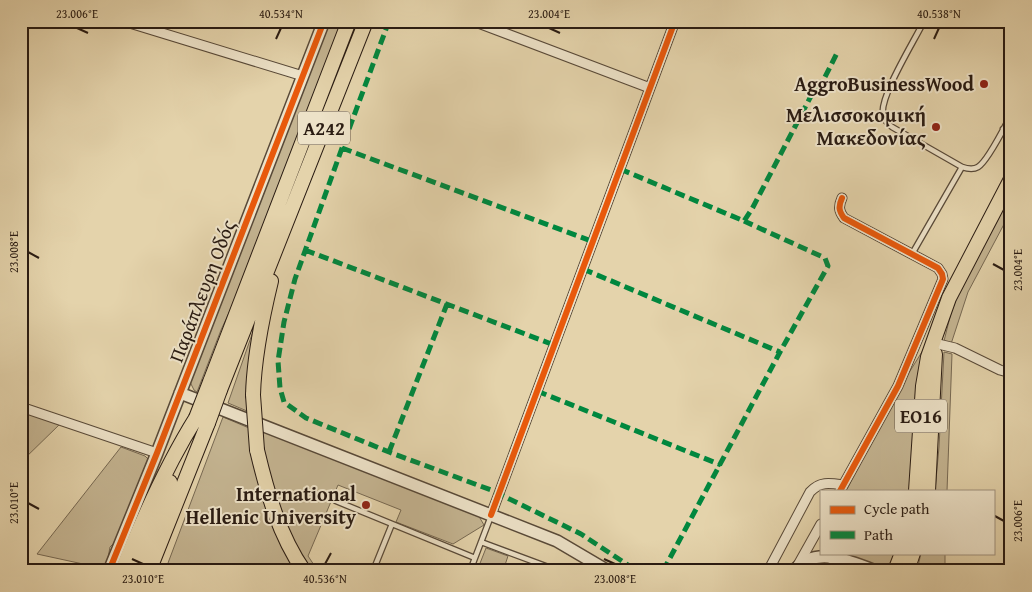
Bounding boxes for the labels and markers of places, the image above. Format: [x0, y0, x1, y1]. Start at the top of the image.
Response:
place label: AggroBusinessWood [794, 69, 975, 98]
marker: AggroBusinessWood [978, 78, 990, 90]
place label: Μελισσοκομική Μακεδονίας [786, 100, 927, 152]
marker: Μελισσοκομική Μακεδονίας [930, 121, 942, 133]
place label: International Hellenic University [186, 479, 357, 531]
marker: International Hellenic University [360, 499, 372, 511]

